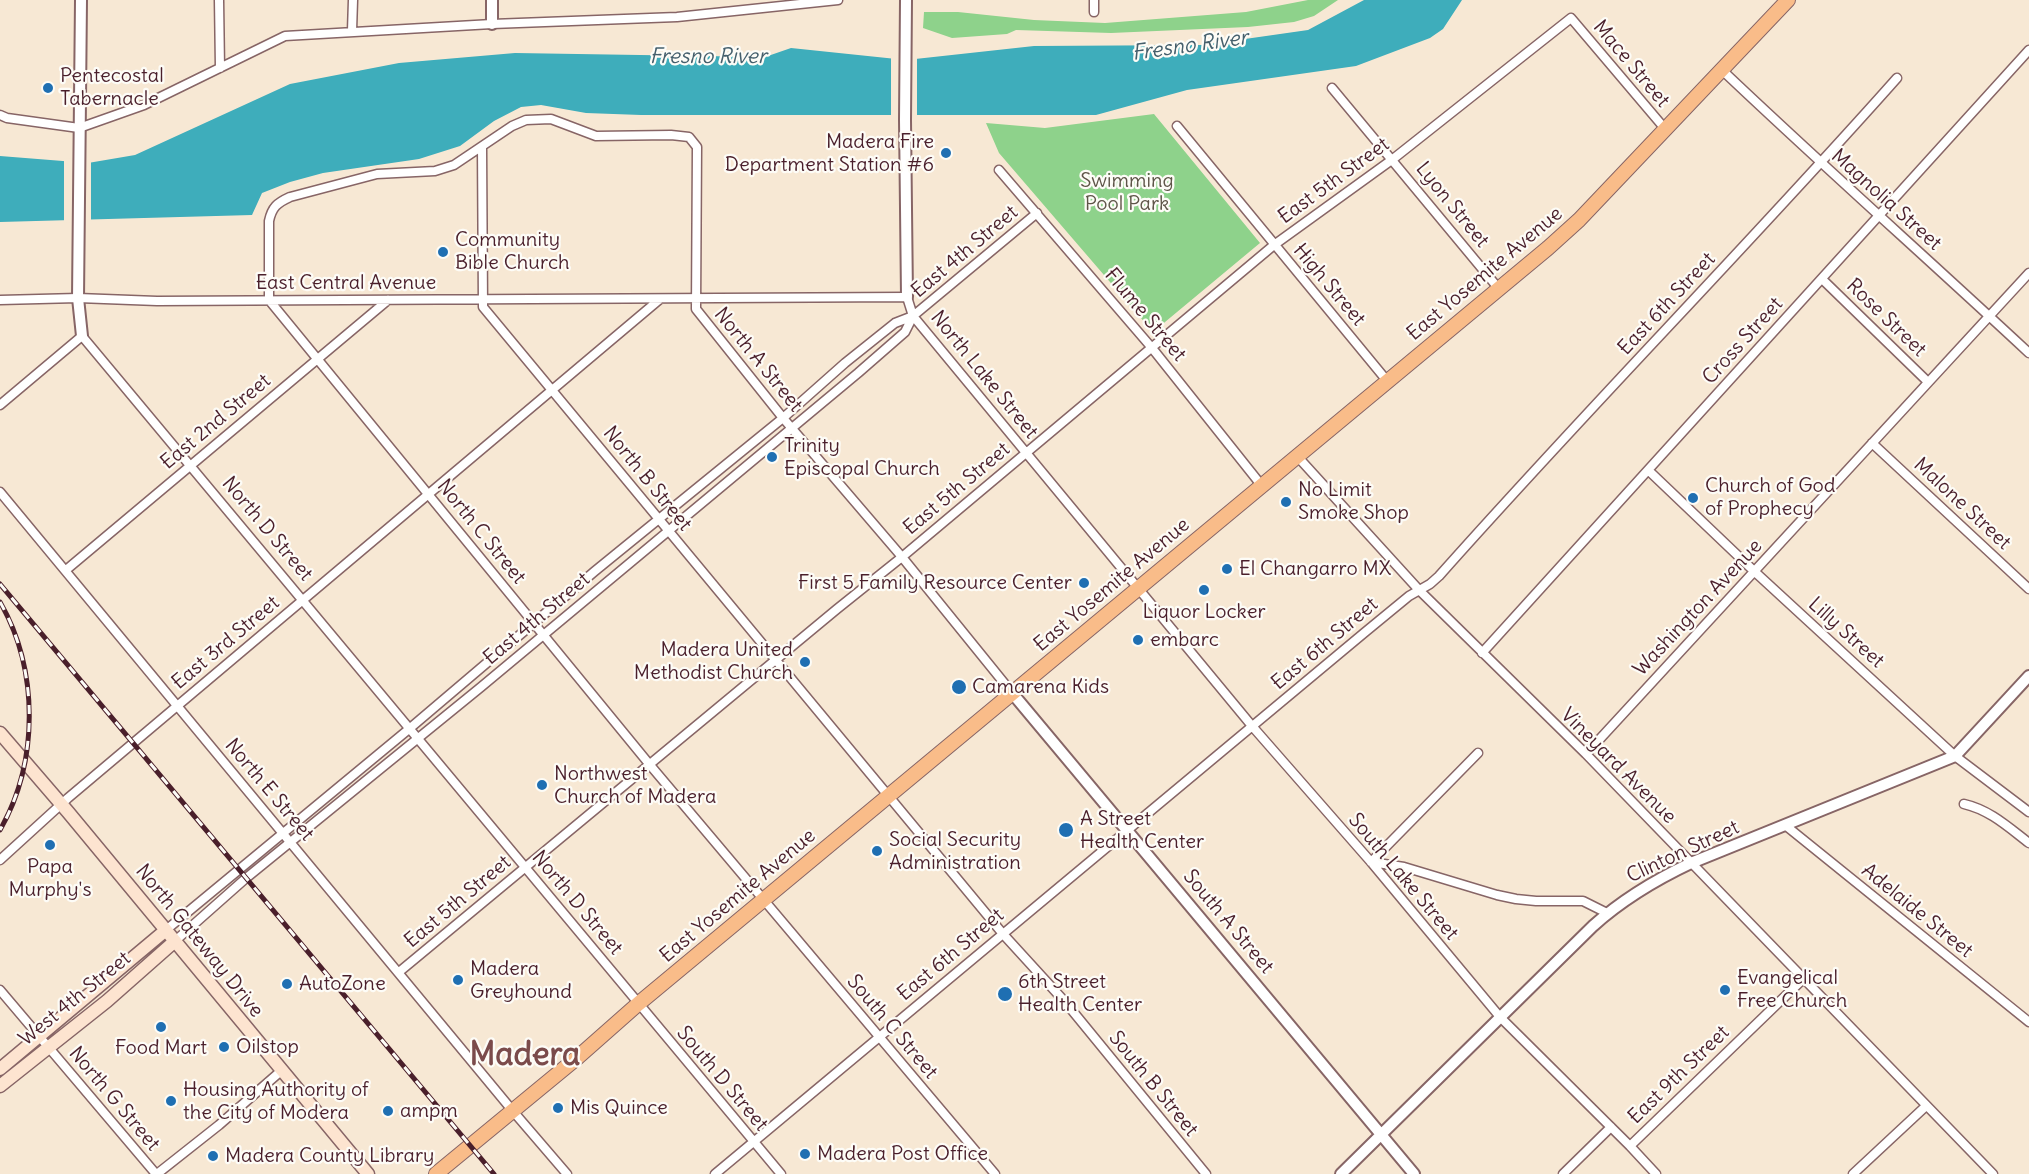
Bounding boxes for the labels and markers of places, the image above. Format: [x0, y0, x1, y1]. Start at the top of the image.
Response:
place label: Pentecostal Tabernacle [60, 64, 164, 111]
marker: Pentecostal Tabernacle [41, 81, 55, 95]
place label: Madera Fire Department Station #6 [725, 130, 934, 177]
marker: Madera Fire Department Station #6 [939, 146, 953, 160]
place label: Community Bible Church [455, 228, 570, 275]
marker: Community Bible Church [436, 245, 450, 259]
place label: Trinity Episcopal Church [784, 434, 940, 481]
marker: Trinity Episcopal Church [765, 450, 779, 464]
place label: Church of God of Prophecy [1705, 474, 1836, 521]
place label: No Limit Smoke Shop [1298, 478, 1409, 525]
marker: Church of God of Prophecy [1686, 491, 1700, 505]
marker: No Limit Smoke Shop [1279, 495, 1293, 509]
place label: El Changarro MX [1239, 557, 1391, 581]
marker: El Changarro MX [1220, 562, 1234, 576]
place label: First 5 Family Resource Center [798, 571, 1072, 595]
marker: First 5 Family Resource Center [1077, 576, 1091, 590]
marker: Liquor Locker [1197, 583, 1211, 597]
place label: Liquor Locker [1142, 600, 1266, 624]
place label: embarc [1150, 628, 1219, 652]
marker: embarc [1131, 633, 1145, 647]
place label: Madera United Methodist Church [634, 638, 793, 685]
marker: Madera United Methodist Church [798, 655, 812, 669]
place label: Camarena Kids [972, 675, 1109, 699]
marker: Camarena Kids [950, 678, 968, 696]
place label: Northwest Church of Madera [554, 762, 716, 809]
marker: Northwest Church of Madera [535, 778, 549, 792]
place label: A Street Health Center [1080, 807, 1204, 854]
marker: A Street Health Center [1057, 821, 1075, 839]
place label: Social Security Administration [889, 828, 1021, 875]
marker: Papa Murphy's [43, 838, 57, 852]
marker: Social Security Administration [870, 844, 884, 858]
place label: Papa Murphy's [8, 855, 92, 902]
place label: Madera Greyhound [470, 957, 572, 1004]
place label: Evangelical Free Church [1737, 966, 1847, 1013]
place label: 6th Street Health Center [1018, 970, 1142, 1017]
place label: AutoZone [299, 972, 386, 996]
marker: Madera Greyhound [451, 973, 465, 987]
marker: AutoZone [280, 977, 294, 991]
marker: Evangelical Free Church [1718, 983, 1732, 997]
marker: 6th Street Health Center [996, 985, 1014, 1003]
marker: Food Mart [154, 1020, 168, 1034]
place label: Oilstop [236, 1035, 299, 1059]
place label: Food Mart [115, 1036, 207, 1060]
marker: Oilstop [217, 1040, 231, 1054]
place label: Housing Authority of the City of Modera [183, 1078, 369, 1125]
marker: Housing Authority of the City of Modera [164, 1094, 178, 1108]
place label: Mis Quince [570, 1096, 668, 1120]
place label: ampm [400, 1099, 458, 1123]
marker: Mis Quince [551, 1101, 565, 1115]
marker: ampm [381, 1104, 395, 1118]
place label: Madera Post Office [817, 1142, 988, 1166]
place label: Madera County Library [225, 1144, 434, 1168]
marker: Madera Post Office [798, 1147, 812, 1161]
marker: Madera County Library [206, 1149, 220, 1163]

